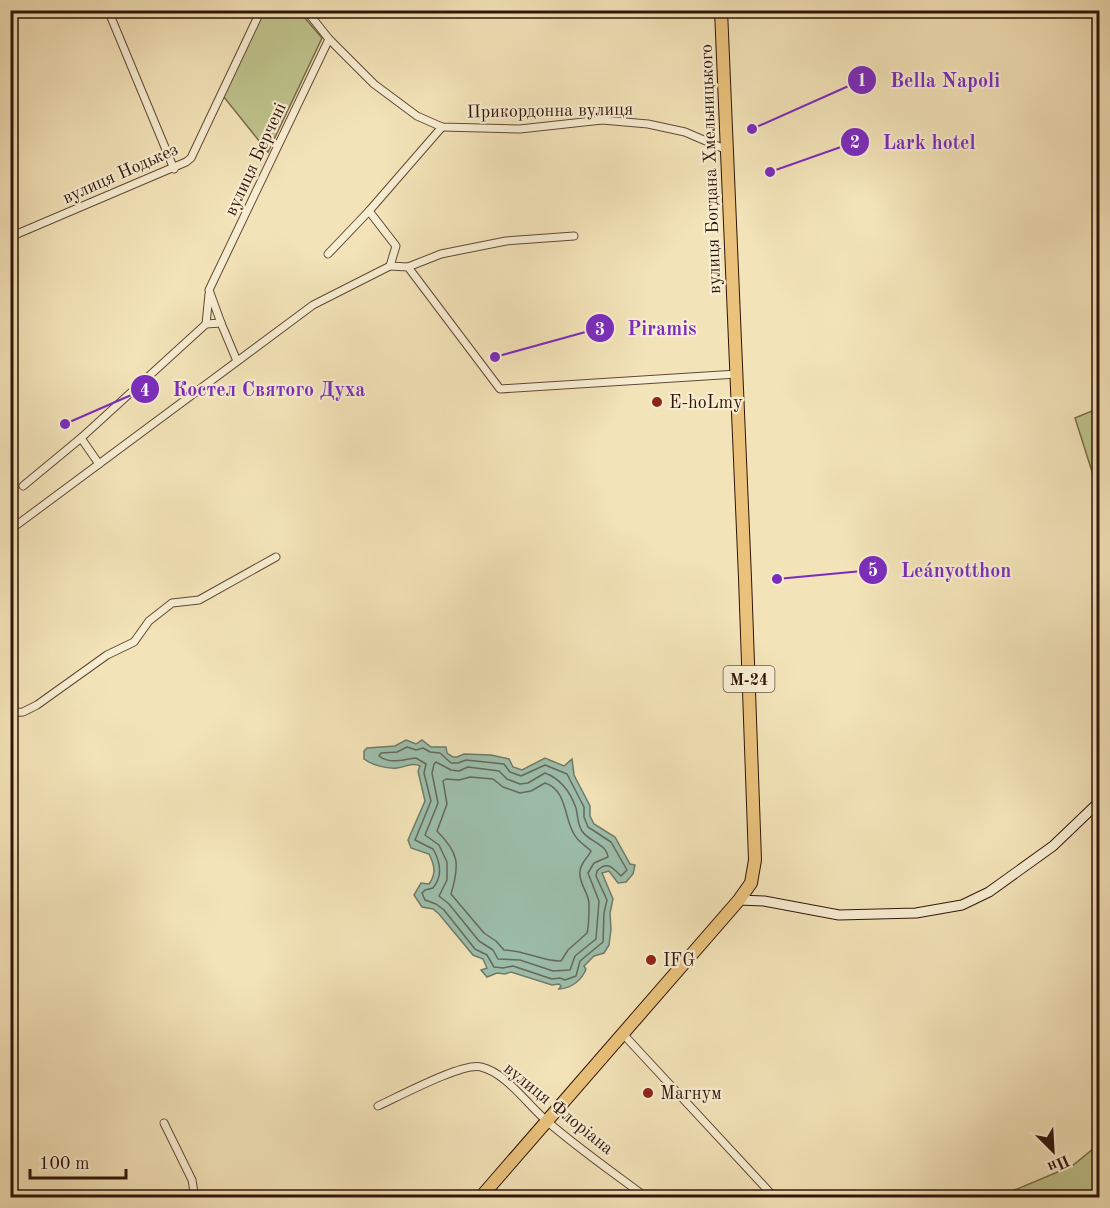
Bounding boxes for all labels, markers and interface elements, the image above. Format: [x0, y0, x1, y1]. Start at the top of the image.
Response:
street label: вулиця Богдана Хмельницького [698, 44, 724, 294]
callout: Bella Napoli [847, 61, 1012, 99]
text: 1 [857, 72, 867, 90]
text: Bella Napoli [890, 72, 1000, 92]
street label: вулиця Берчені [222, 100, 290, 219]
street label: Прикордонна вулиця [467, 101, 633, 121]
callout: Lark hotel [840, 123, 987, 161]
text: 2 [850, 134, 860, 152]
text: Lark hotel [882, 134, 976, 154]
street label: вулиця Нодькез [60, 140, 181, 207]
callout: Piramis [585, 309, 708, 347]
text: Piramis [627, 320, 697, 340]
text: 3 [595, 321, 605, 339]
callout: Костел Святого Духа [130, 370, 377, 408]
text: Костел Святого Духа [172, 381, 366, 401]
text: 4 [140, 382, 150, 400]
place label: E-hoLmy [669, 394, 743, 412]
marker: E-hoLmy [650, 395, 664, 409]
callout: Leányotthon [858, 551, 1023, 589]
text: 5 [868, 562, 878, 580]
text: Leányotthon [901, 562, 1011, 582]
road number: М-24 [724, 666, 774, 692]
place label: IFG [663, 952, 695, 970]
marker: IFG [644, 953, 658, 967]
street label: вулиця Флоріана [500, 1059, 617, 1158]
place label: Магнум [660, 1085, 722, 1103]
marker: Магнум [641, 1086, 655, 1100]
north arrow [1023, 1121, 1083, 1181]
scale bar [30, 1142, 126, 1180]
text: Пн [1045, 1151, 1072, 1175]
text: 100 m [39, 1155, 90, 1173]

